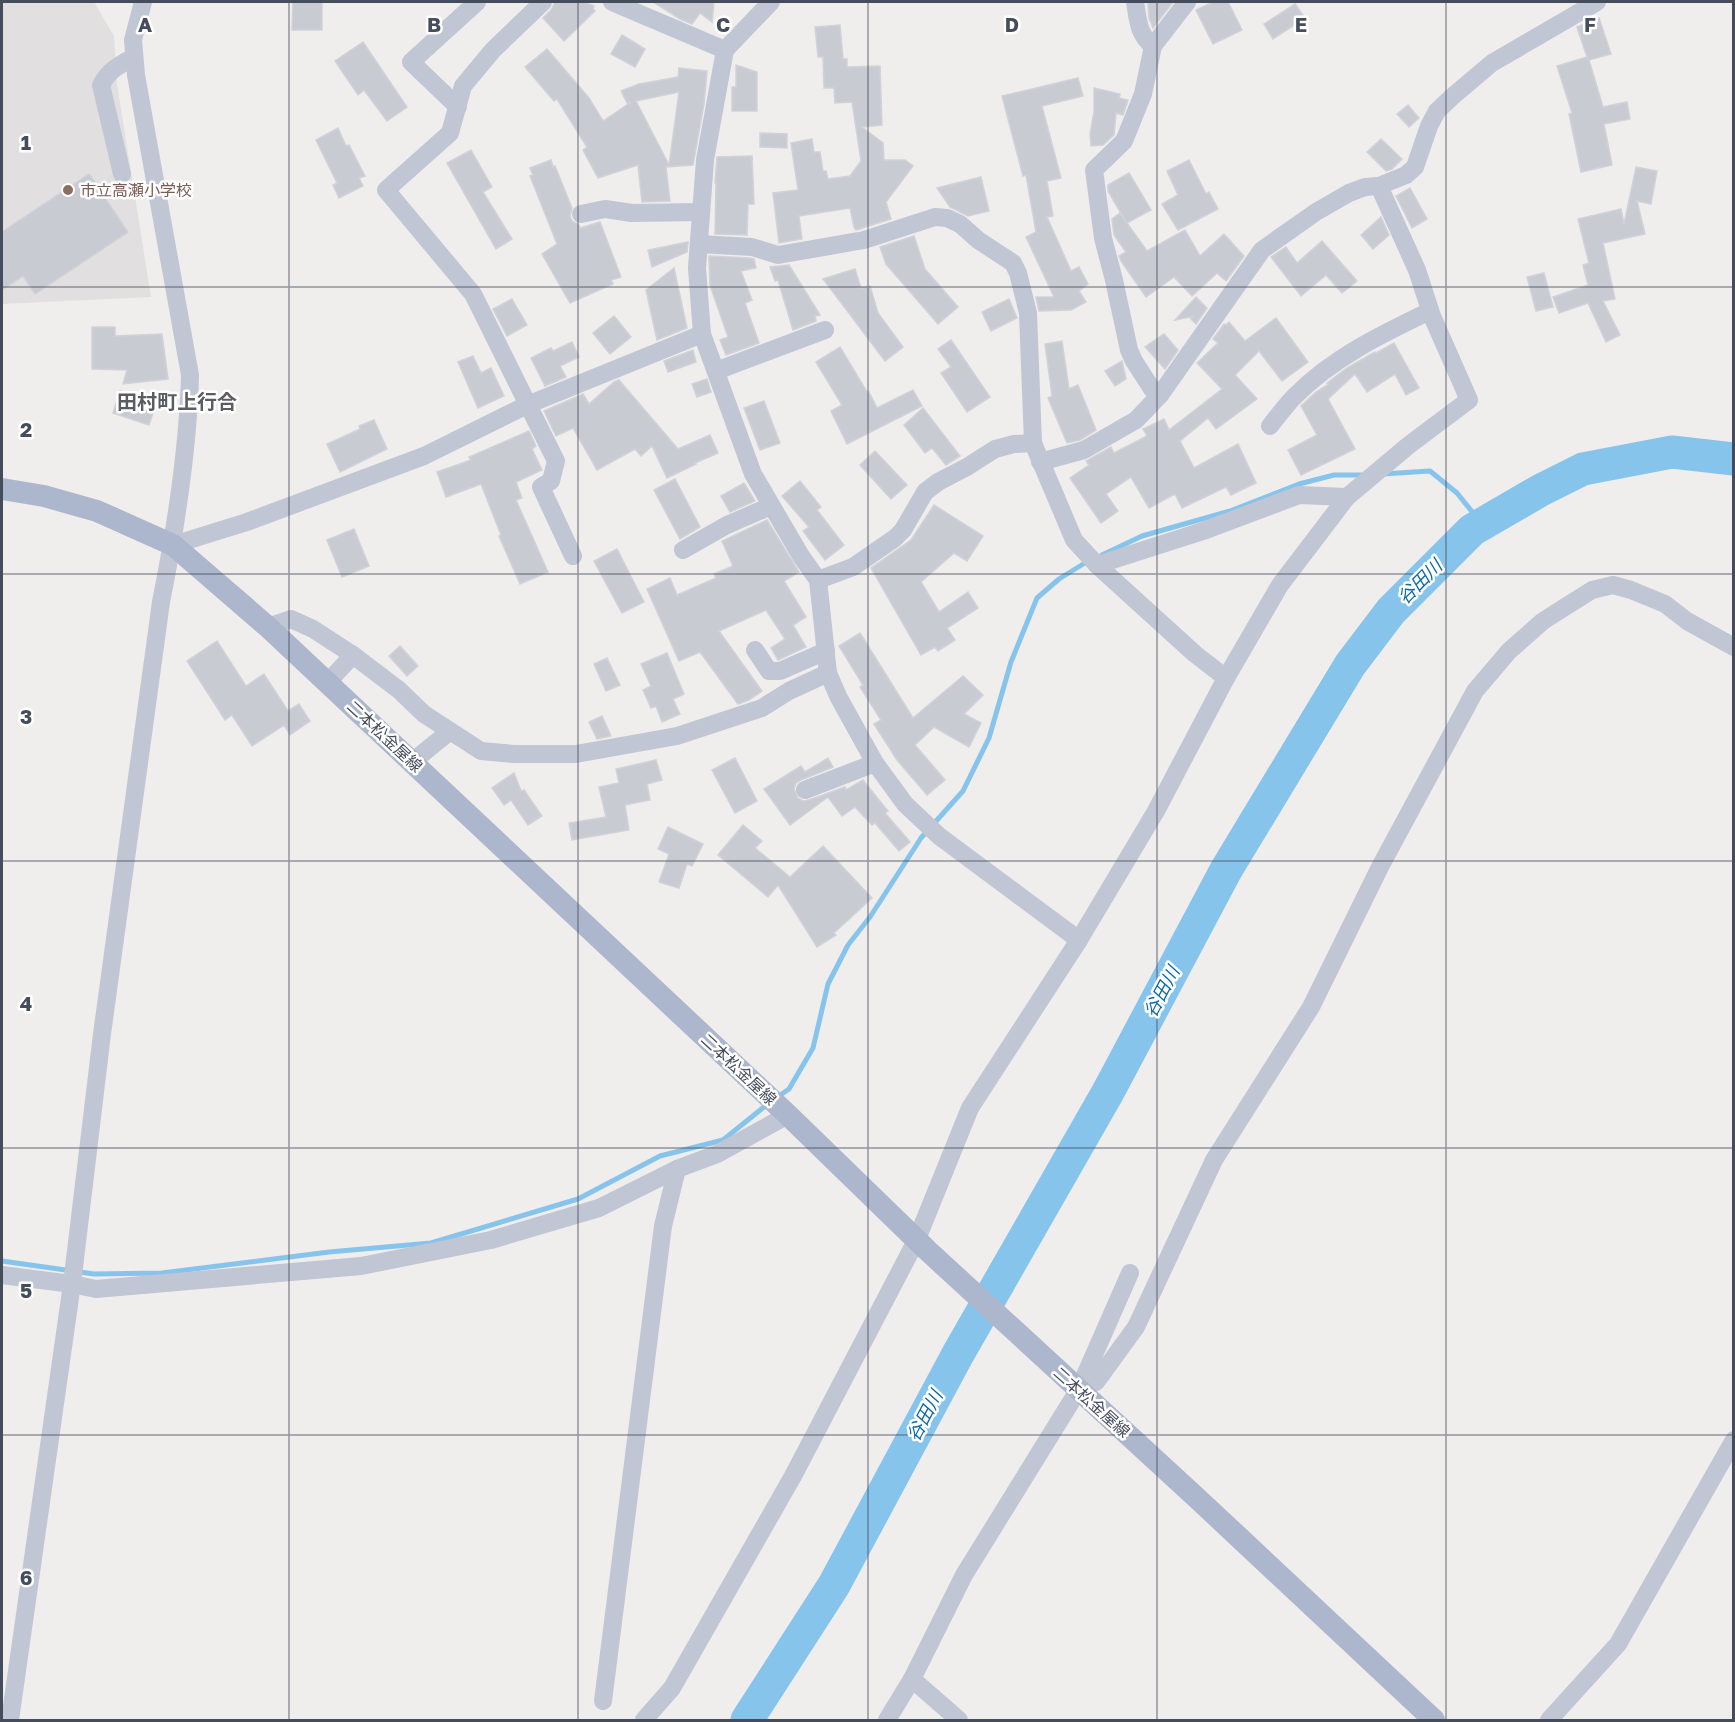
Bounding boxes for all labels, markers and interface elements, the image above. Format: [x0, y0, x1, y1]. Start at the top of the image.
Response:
text: A [138, 12, 152, 36]
text: B [427, 12, 441, 36]
text: C [716, 12, 730, 36]
text: D [1005, 12, 1019, 36]
text: E [1295, 12, 1307, 36]
text: F [1584, 12, 1596, 36]
text: 1 [21, 130, 31, 154]
place label: 市立高瀬小学校 [80, 180, 192, 200]
marker: 市立高瀬小学校 [61, 183, 75, 197]
district label: 田村町上行合 [117, 389, 237, 413]
text: 2 [20, 417, 32, 441]
water label: 谷田川 [1392, 553, 1448, 608]
street label: 二本松金屋線 [343, 696, 427, 776]
text: 3 [20, 704, 32, 728]
water label: 谷田川 [1139, 961, 1184, 1021]
text: 4 [20, 991, 32, 1015]
street label: 二本松金屋線 [697, 1029, 781, 1109]
text: 5 [20, 1278, 32, 1302]
street label: 二本松金屋線 [1050, 1362, 1134, 1442]
water label: 谷田川 [902, 1385, 947, 1445]
text: 6 [20, 1565, 32, 1589]

